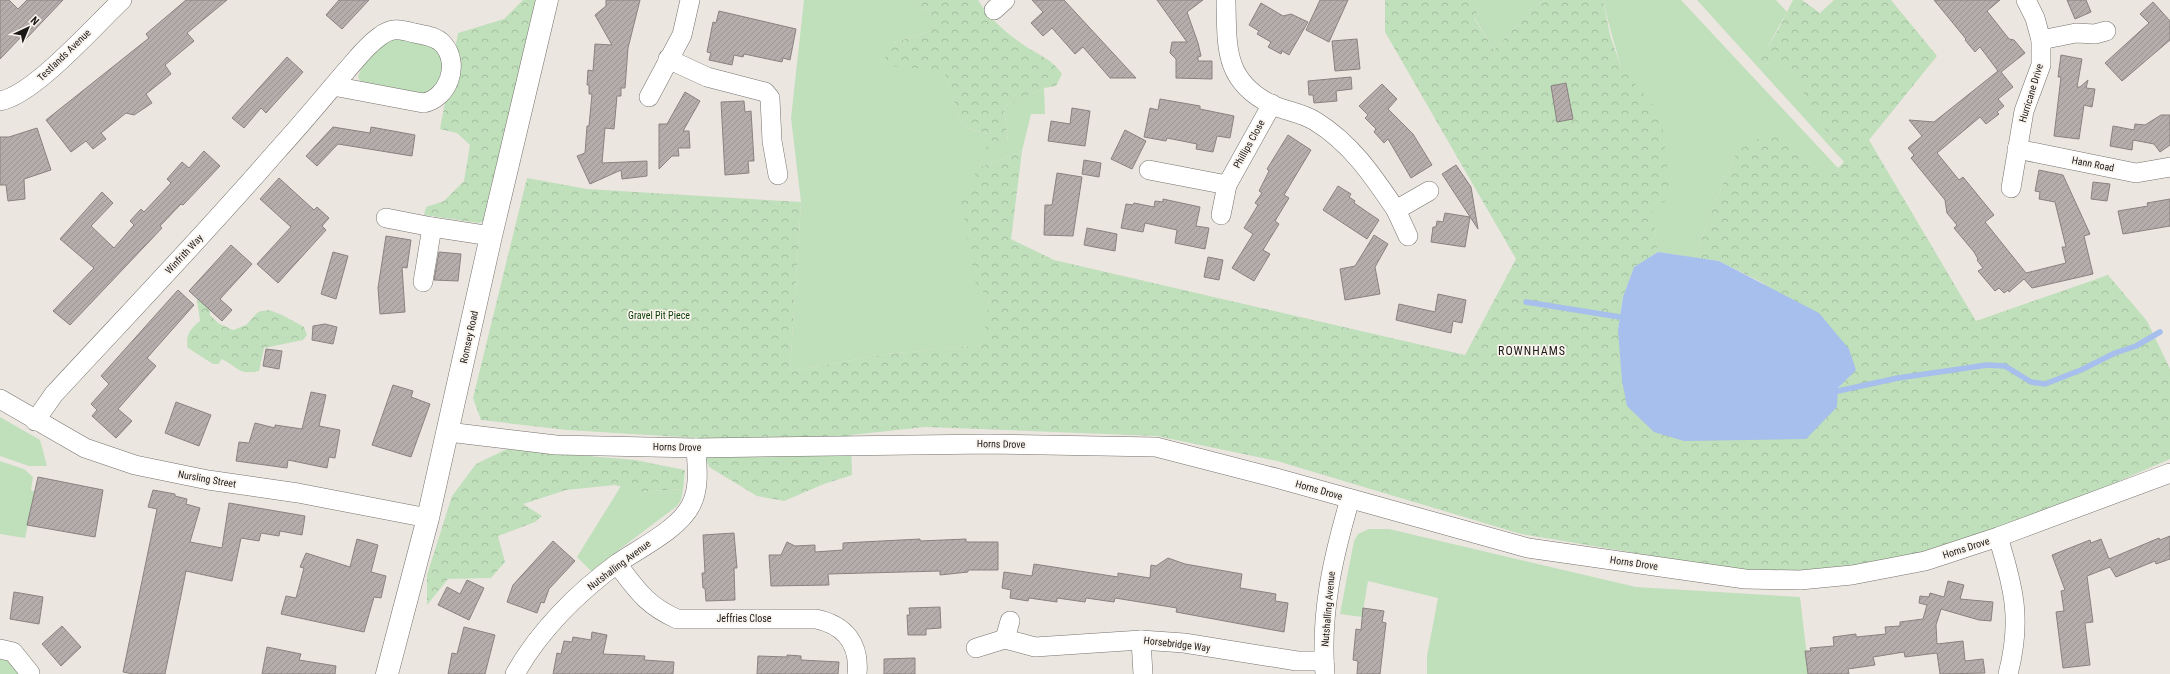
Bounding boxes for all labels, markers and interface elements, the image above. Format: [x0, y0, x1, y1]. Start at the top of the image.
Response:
north arrow [8, 8, 48, 48]
text: N [28, 14, 42, 28]
street label: Testlands Avenue [35, 27, 93, 83]
street label: Hurricane Drive [2017, 62, 2045, 124]
street label: Phillips Close [1231, 118, 1267, 170]
street label: Hann Road [2071, 154, 2115, 174]
street label: Winfrith Way [163, 232, 205, 276]
street label: Romsey Road [458, 310, 480, 364]
park label: Gravel Pit Piece [628, 310, 690, 321]
district label: ROWNHAMS [1498, 344, 1566, 358]
street label: Horns Drove [977, 438, 1026, 450]
street label: Horns Drove [653, 441, 702, 453]
street label: Nursling Street [177, 468, 237, 490]
street label: Horns Drove [1294, 478, 1344, 502]
street label: Horns Drove [1941, 535, 1991, 561]
street label: Nutshalling Avenue [585, 538, 653, 592]
street label: Horns Drove [1609, 554, 1659, 572]
street label: Nutshalling Avenue [1319, 570, 1337, 647]
street label: Jeffries Close [717, 613, 772, 624]
street label: Horsebridge Way [1143, 634, 1211, 654]

